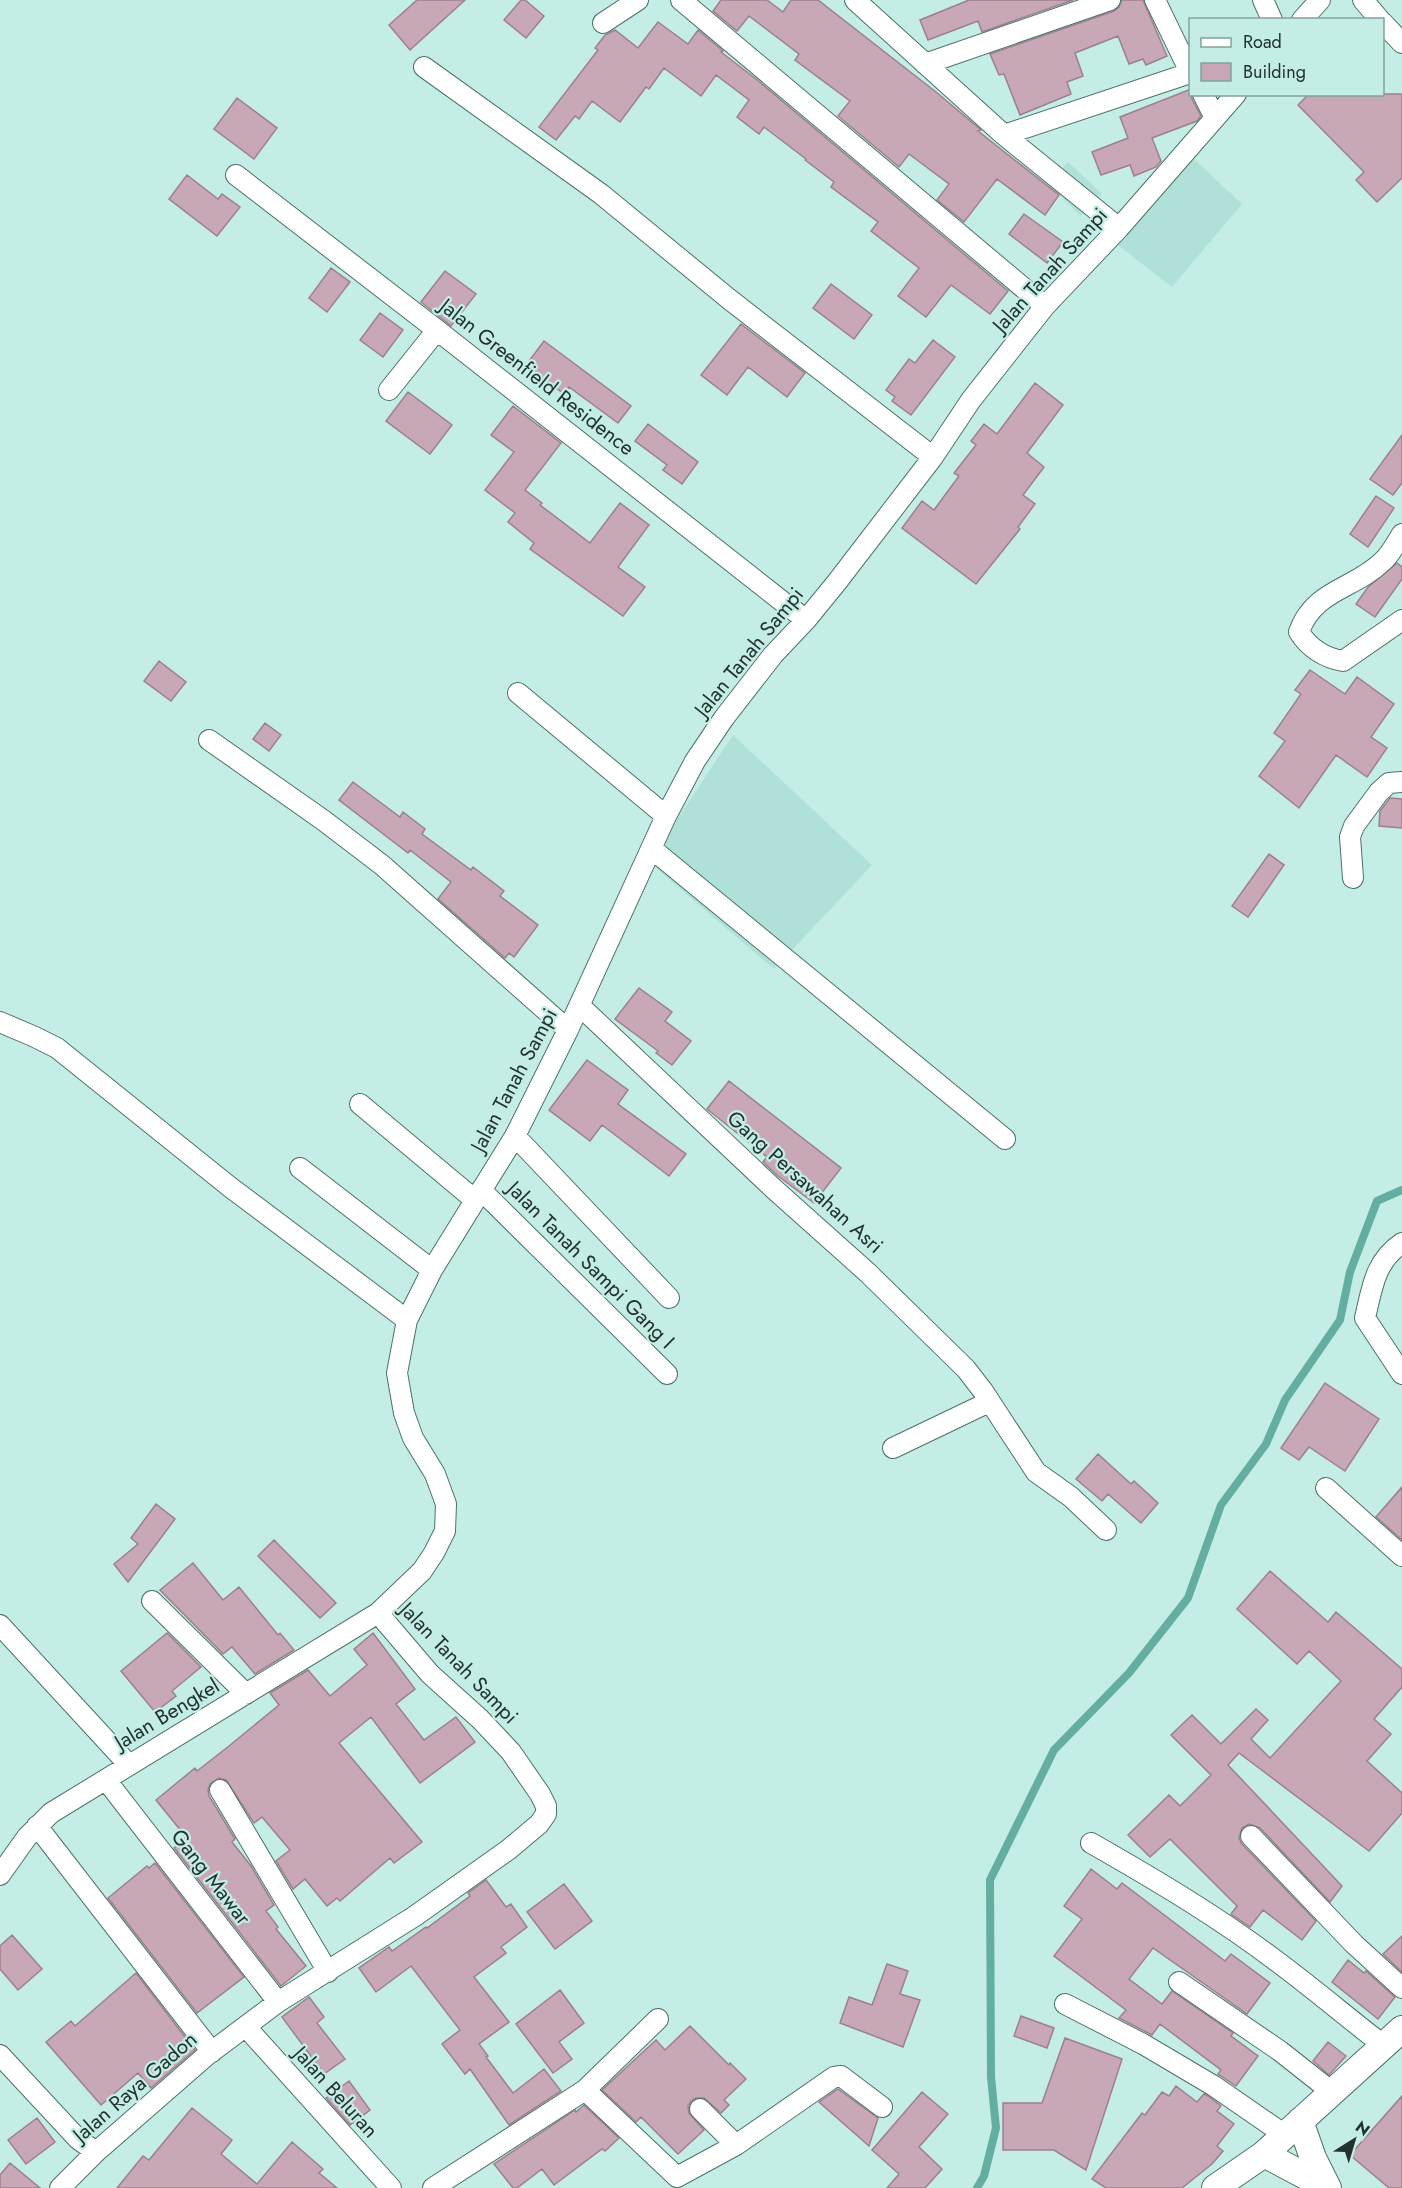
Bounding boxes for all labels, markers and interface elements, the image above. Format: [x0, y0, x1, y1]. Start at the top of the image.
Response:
legend [1189, 18, 1384, 96]
text: Road [1243, 29, 1282, 55]
text: Building [1243, 59, 1306, 85]
street label: Jalan Tanah Sampi [984, 201, 1114, 341]
street label: Jalan Greenfield Residence [431, 290, 641, 463]
street label: Jalan Tanah Sampi [685, 581, 811, 726]
street label: Jalan Tanah Sampi [462, 1003, 565, 1160]
street label: Gang Persawahan Asri [720, 1104, 890, 1260]
street label: Jalan Tanah Sampi Gang I [498, 1172, 682, 1356]
street label: Jalan Tanah Sampi [391, 1593, 525, 1731]
street label: Jalan Bengkel [106, 1671, 225, 1759]
street label: Gang Mawar [164, 1823, 258, 1932]
street label: Jalan Raya Gadon [64, 2025, 204, 2151]
street label: Jalan Beluran [285, 2037, 385, 2144]
north arrow [1324, 2110, 1384, 2170]
text: N [1351, 2115, 1375, 2141]

